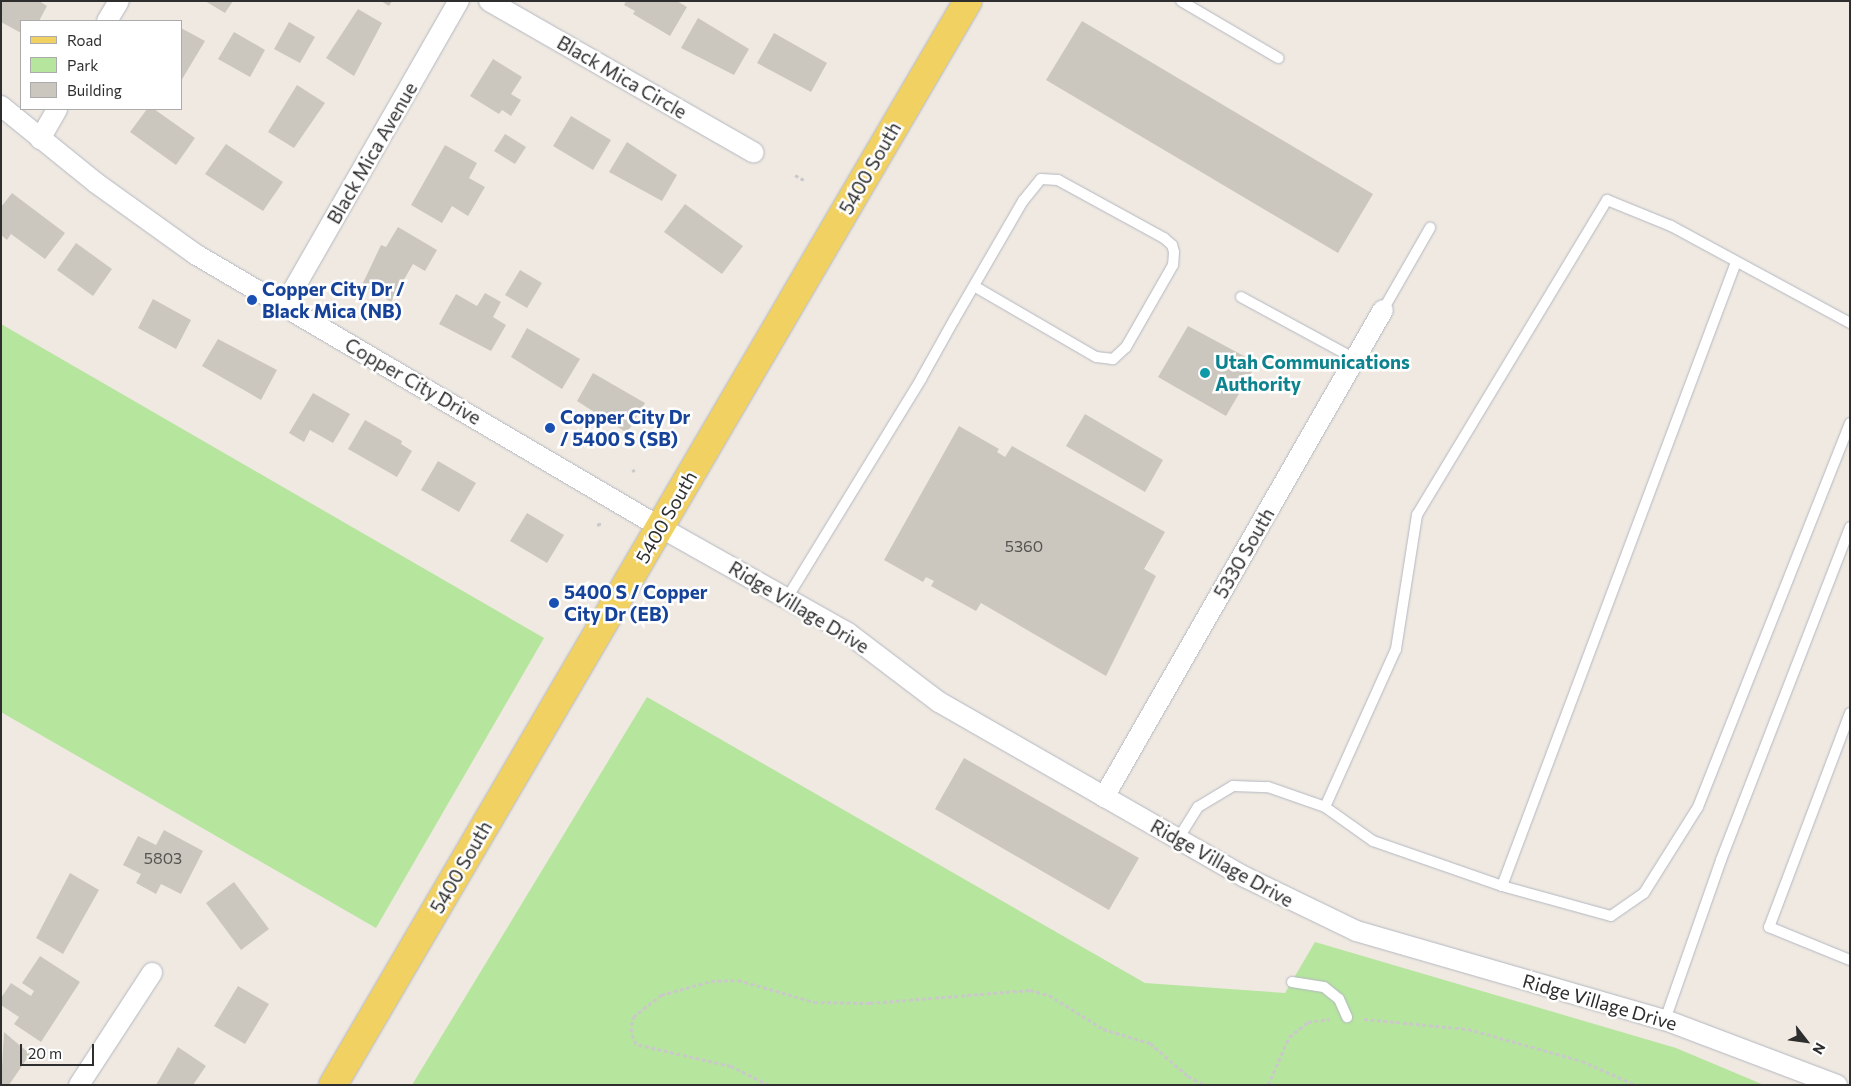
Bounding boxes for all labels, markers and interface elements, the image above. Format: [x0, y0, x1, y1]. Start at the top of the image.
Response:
legend [20, 20, 182, 110]
text: Road [67, 31, 102, 49]
street label: Black Mica Circle [553, 31, 691, 123]
text: Park [67, 56, 98, 74]
street label: Black Mica Avenue [322, 78, 422, 228]
text: Building [67, 81, 122, 99]
street label: 5400 South [834, 118, 906, 218]
place label: Copper City Dr / Black Mica (NB) [262, 278, 405, 322]
marker: Copper City Dr / Black Mica (NB) [246, 294, 258, 306]
street label: Copper City Drive [341, 333, 485, 429]
place label: Utah Communications Authority [1215, 351, 1410, 395]
marker: Utah Communications Authority [1199, 367, 1211, 379]
place label: Copper City Dr / 5400 S (SB) [560, 406, 690, 450]
marker: Copper City Dr / 5400 S (SB) [544, 422, 556, 434]
street label: 5400 South [630, 467, 702, 567]
street label: 5330 South [1209, 504, 1279, 602]
house number: 5360 [1005, 536, 1043, 556]
street label: Ridge Village Drive [725, 556, 873, 658]
place label: 5400 S / Copper City Dr (EB) [564, 581, 708, 625]
marker: 5400 S / Copper City Dr (EB) [548, 597, 560, 609]
street label: Ridge Village Drive [1147, 814, 1297, 912]
street label: 5400 South [425, 817, 497, 917]
house number: 5803 [144, 848, 182, 868]
street label: Ridge Village Drive [1520, 969, 1680, 1035]
north arrow [1781, 1016, 1831, 1066]
scale bar [22, 1034, 96, 1066]
text: N [1809, 1040, 1829, 1058]
text: 20 m [28, 1044, 62, 1062]

